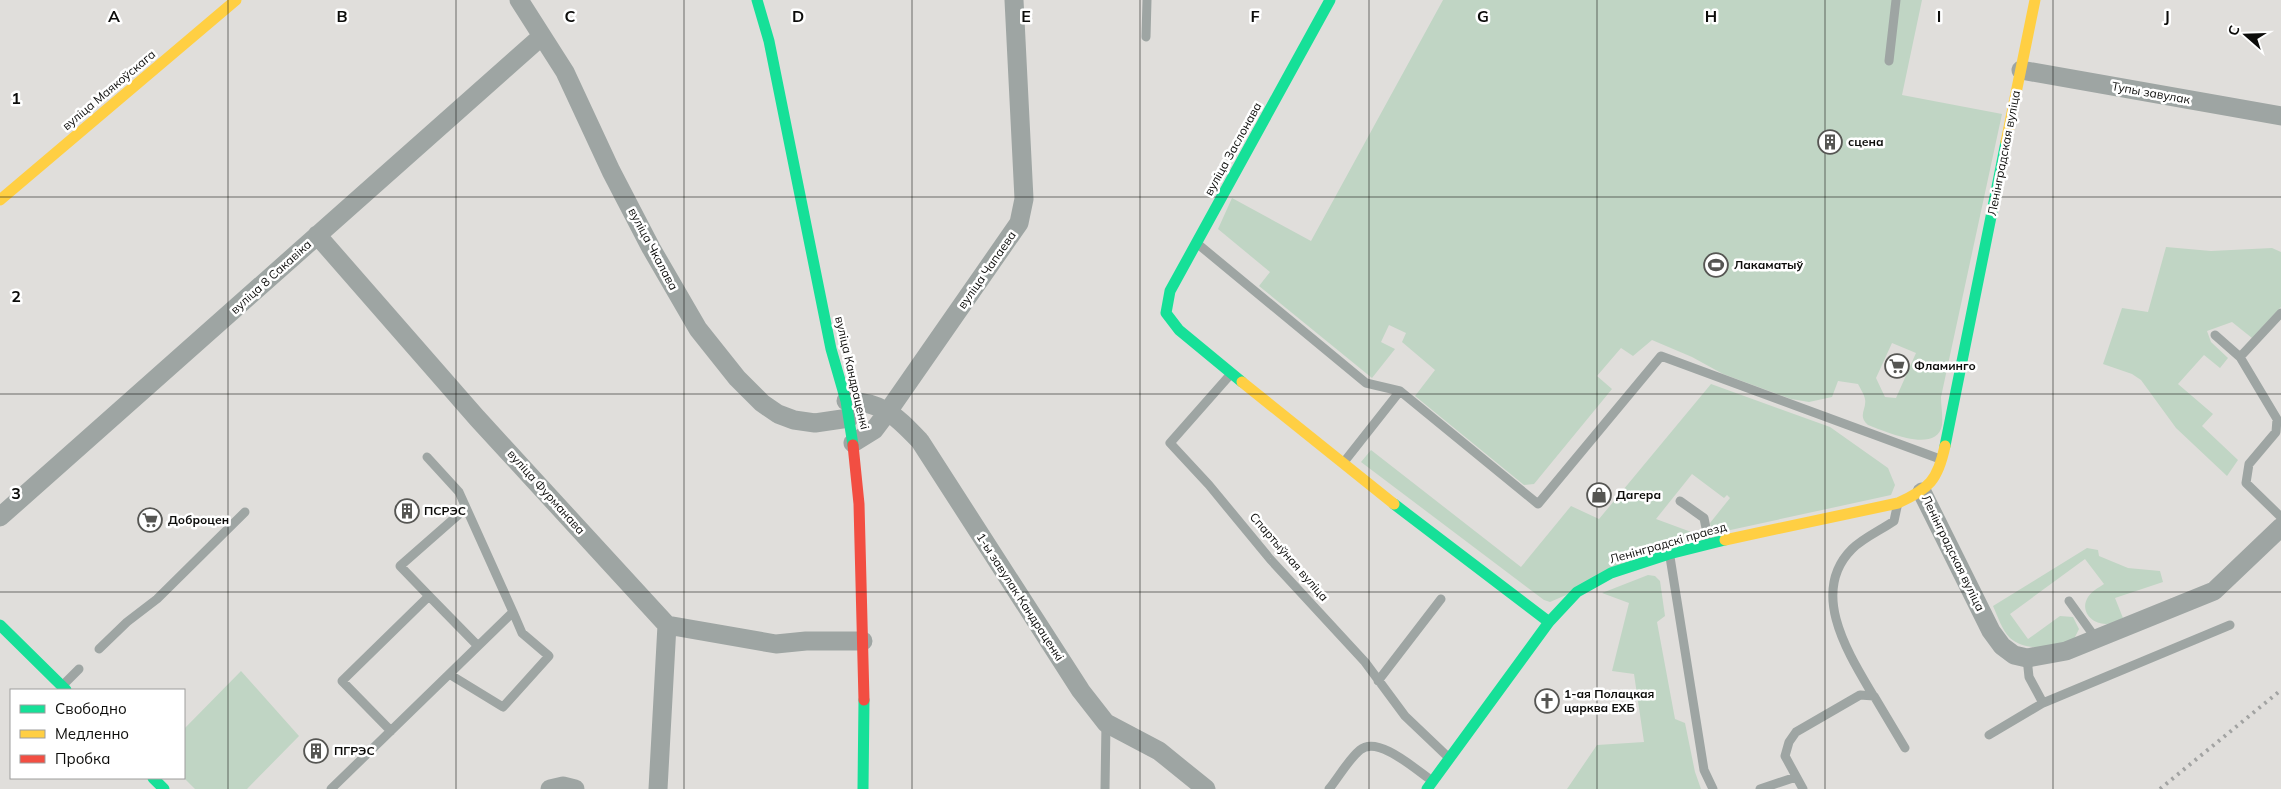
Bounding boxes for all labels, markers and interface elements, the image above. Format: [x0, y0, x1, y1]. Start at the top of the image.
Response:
text: A [108, 6, 120, 26]
text: B [336, 6, 348, 26]
text: C [565, 6, 576, 26]
text: D [792, 6, 804, 26]
text: E [1021, 6, 1031, 26]
text: F [1250, 6, 1260, 26]
text: G [1477, 6, 1489, 26]
text: H [1705, 6, 1717, 26]
text: I [1937, 6, 1941, 26]
text: J [2164, 6, 2170, 26]
north arrow [2221, 10, 2271, 60]
text: С [2224, 23, 2244, 38]
street label: вуліца Маякоўскага [59, 46, 158, 133]
street label: Тупы завулак [2111, 78, 2192, 107]
text: 1 [11, 88, 21, 108]
street label: Ленінградская вуліца [1984, 89, 2023, 217]
street label: вуліца Заслонава [1201, 99, 1264, 198]
building icon: сцена [1817, 129, 1843, 155]
place label: сцена [1848, 134, 1884, 149]
street label: вуліца Чкалава [625, 205, 681, 293]
street label: вуліца Чапаева [954, 228, 1019, 311]
street label: вуліца 8 Сакавіка [227, 236, 314, 317]
sports icon: Лакаматыў [1703, 252, 1729, 278]
place label: Лакаматыў [1734, 257, 1804, 272]
text: 2 [11, 286, 21, 306]
street label: вуліца Кандраценкі [832, 315, 873, 431]
supermarket icon: Фламинго [1884, 353, 1910, 379]
place label: Фламинго [1914, 358, 1976, 373]
street label: вуліца Фурманава [504, 446, 588, 537]
shop icon: Дагера [1586, 482, 1612, 508]
text: 3 [11, 483, 21, 503]
place label: Дагера [1616, 487, 1661, 502]
street label: Ленінградская вуліца [1919, 492, 1988, 613]
building icon: ПСРЭС [394, 498, 420, 524]
place label: ПСРЭС [424, 503, 466, 518]
supermarket icon: Доброцен [137, 507, 163, 533]
street label: Спартыўная вуліца [1247, 509, 1332, 604]
place label: Доброцен [168, 512, 229, 527]
street label: Ленінградскі праезд [1608, 519, 1728, 566]
street label: 1-ы завулак Кандраценкі [973, 530, 1067, 664]
place label: 1-ая Полацкая царква ЕХБ [1564, 686, 1654, 715]
church icon: 1-ая Полацкая царква ЕХБ [1534, 688, 1560, 714]
legend [10, 689, 185, 779]
text: Свободно [55, 699, 127, 718]
text: Медленно [55, 724, 129, 743]
building icon: ПГРЭС [303, 738, 329, 764]
place label: ПГРЭС [334, 743, 375, 758]
text: Пробка [55, 749, 110, 768]

